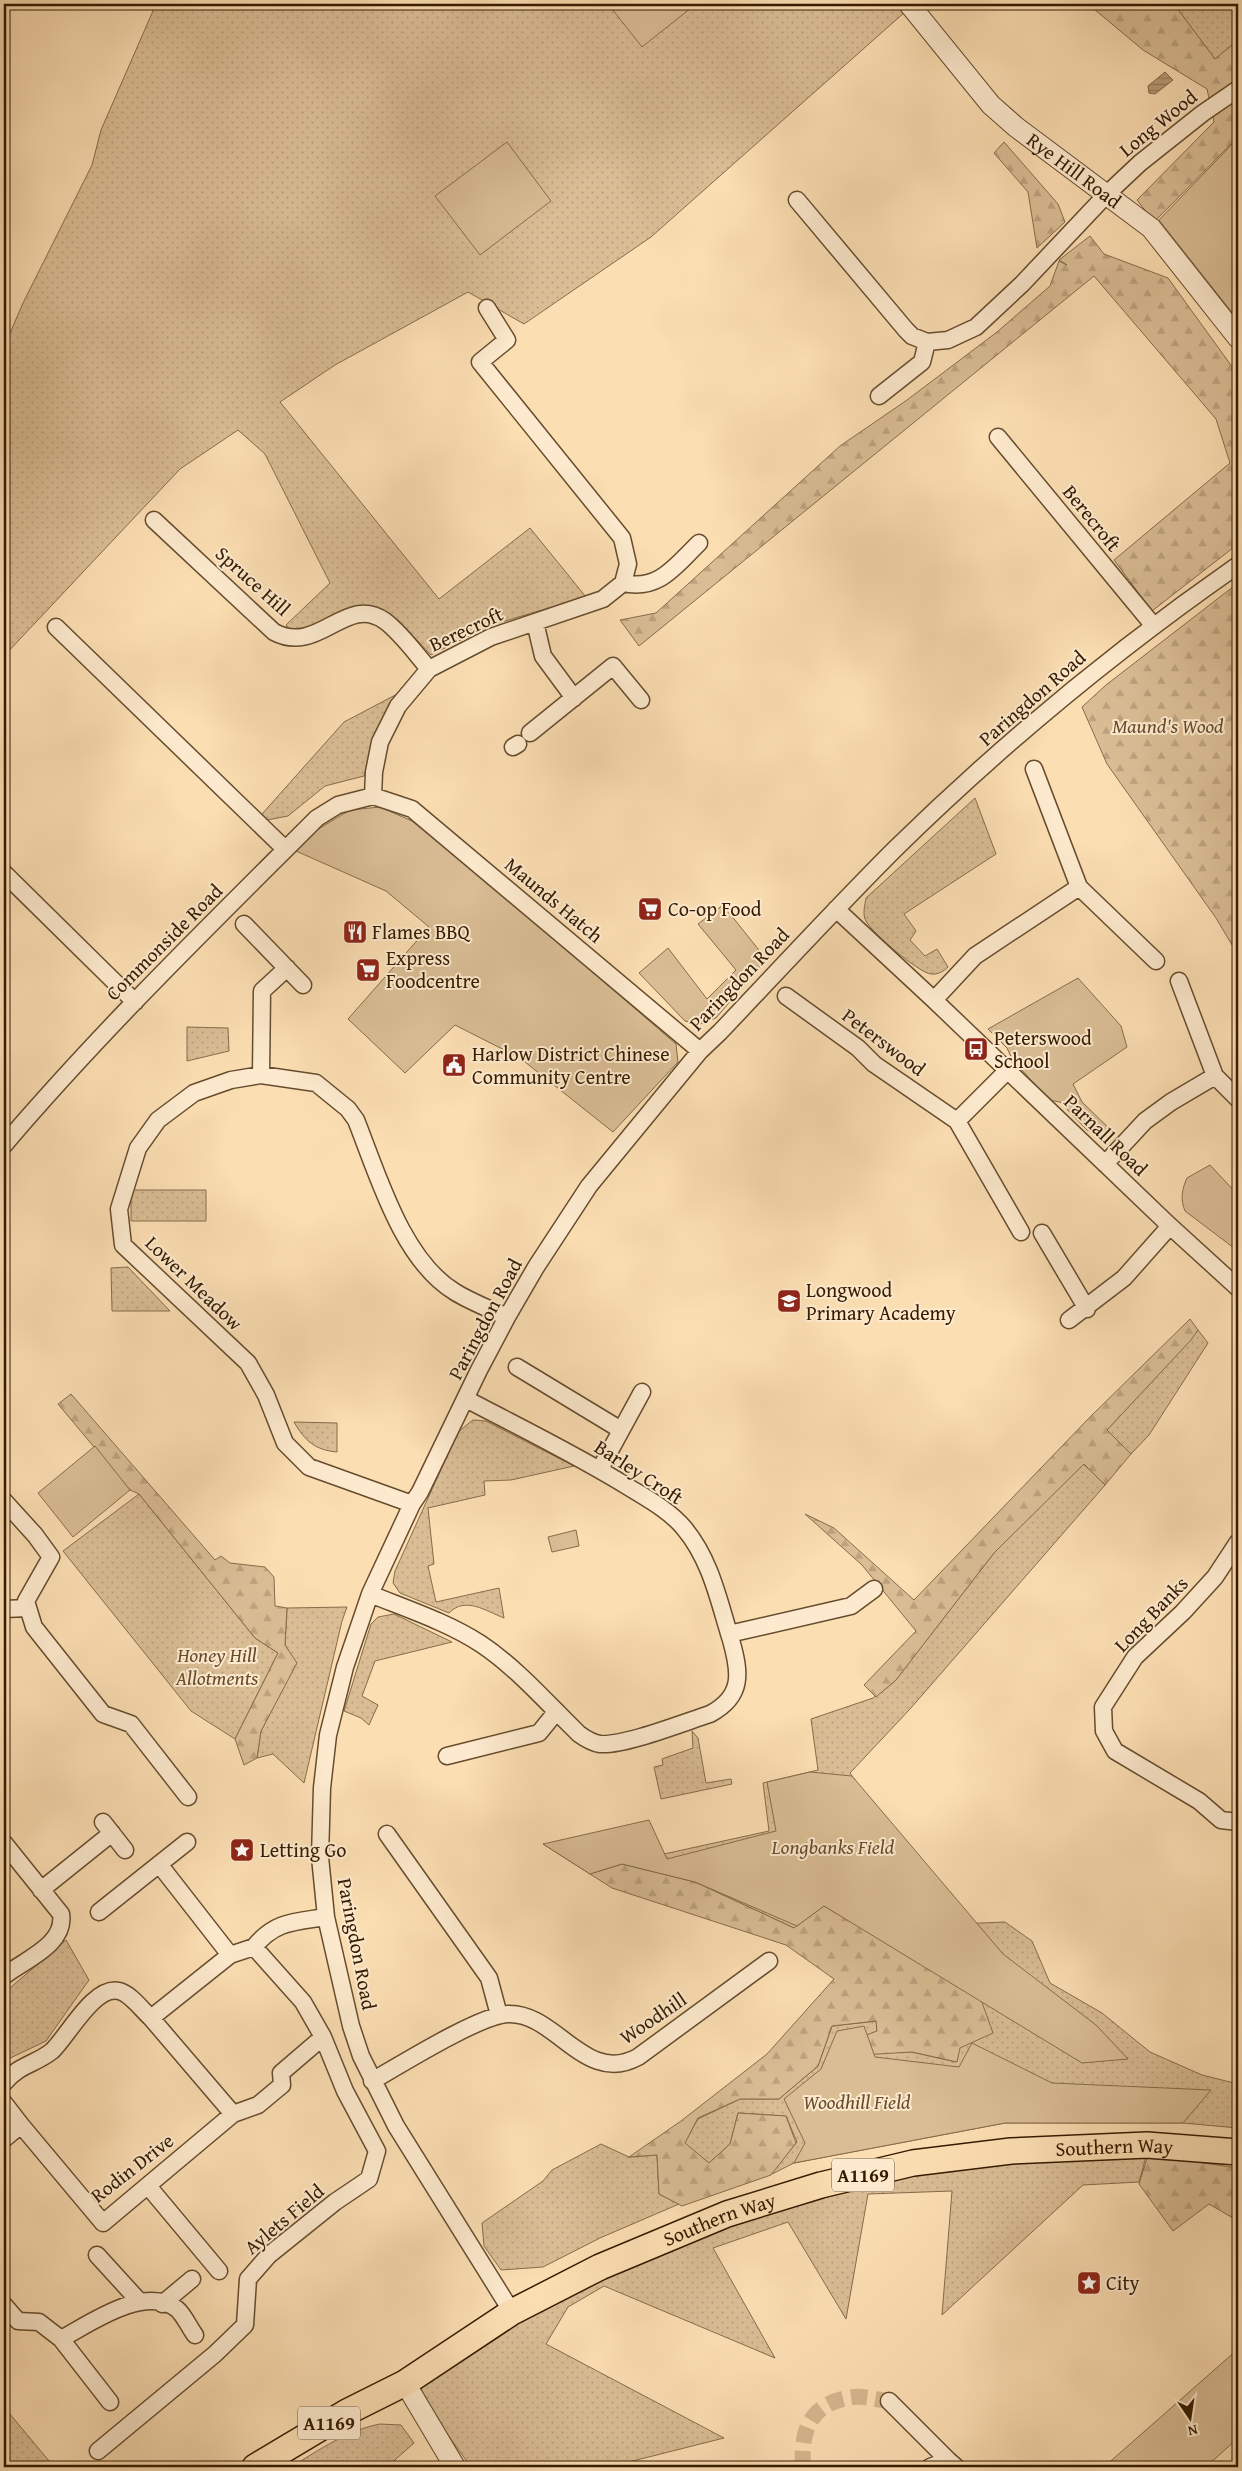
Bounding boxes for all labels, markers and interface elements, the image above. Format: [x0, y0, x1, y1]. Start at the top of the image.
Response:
street label: Long Wood [1112, 82, 1203, 163]
street label: Rye Hill Road [1021, 125, 1128, 215]
street label: Berecroft [1056, 478, 1128, 557]
street label: Spruce Hill [209, 539, 298, 623]
street label: Berecroft [424, 599, 508, 658]
street label: Paringdon Road [972, 643, 1092, 752]
park label: Maund's Wood [1112, 711, 1224, 740]
street label: Maunds Hatch [499, 850, 610, 949]
street label: Commonside Road [99, 876, 229, 1007]
place label: Co-op Food [668, 894, 762, 923]
supermarket icon: Co-op Food [637, 896, 663, 922]
place label: Flames BBQ [372, 917, 471, 946]
restaurant icon: Flames BBQ [342, 919, 368, 945]
street label: Paringdon Road [682, 920, 796, 1037]
place label: Express Foodcentre [386, 943, 480, 995]
supermarket icon: Express Foodcentre [355, 957, 381, 983]
street label: Peterswood [837, 1001, 932, 1083]
place label: Peterswood School [994, 1023, 1092, 1075]
bus stop icon: Peterswood School [963, 1036, 989, 1062]
place label: Harlow District Chinese Community Centre [472, 1039, 670, 1091]
public building icon: Harlow District Chinese Community Centre [441, 1052, 467, 1078]
street label: Parnall Road [1058, 1087, 1155, 1182]
street label: Lower Meadow [139, 1229, 250, 1337]
street label: Paringdon Road [440, 1253, 529, 1385]
place label: Longwood Primary Academy [806, 1275, 956, 1327]
school or university icon: Longwood Primary Academy [776, 1288, 802, 1314]
street label: Barley Croft [589, 1432, 689, 1511]
street label: Long Banks [1107, 1569, 1194, 1658]
park label: Honey Hill Allotments [175, 1640, 259, 1692]
park label: Longbanks Field [771, 1832, 895, 1861]
place label: Letting Go [260, 1835, 346, 1864]
place icon: Letting Go [229, 1837, 255, 1863]
street label: Paringdon Road [331, 1876, 385, 2013]
street label: Woodhill [613, 1984, 692, 2051]
park label: Woodhill Field [803, 2087, 911, 2116]
street label: Rodin Drive [84, 2126, 179, 2209]
street label: Southern Way [1055, 2130, 1174, 2163]
road number: A1169 [832, 2158, 894, 2192]
street label: Aylets Field [237, 2176, 330, 2261]
street label: Southern Way [659, 2185, 779, 2253]
place label: City [1106, 2268, 1140, 2297]
place icon: City [1076, 2270, 1102, 2296]
north arrow [1164, 2394, 1214, 2444]
road number: A1169 [298, 2406, 360, 2440]
text: N [1185, 2420, 1200, 2442]

